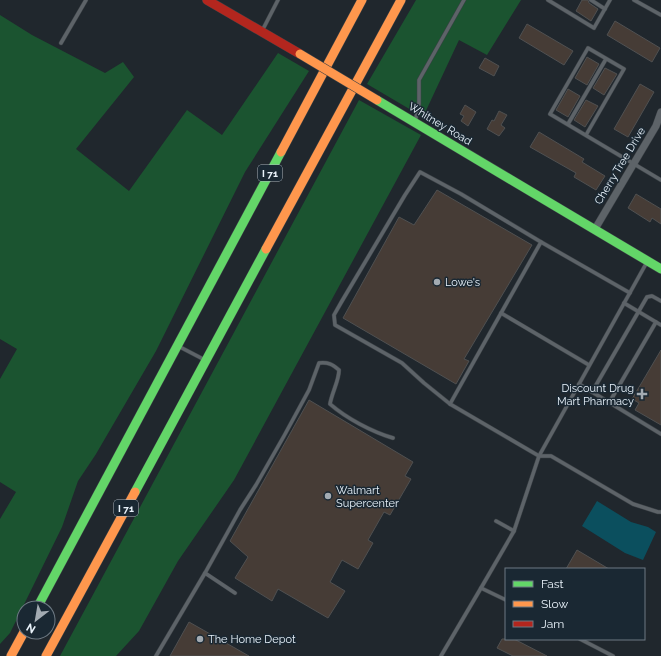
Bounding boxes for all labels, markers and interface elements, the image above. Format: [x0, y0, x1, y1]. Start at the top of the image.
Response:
street label: Whitney Road [406, 100, 474, 148]
street label: Cherry Tree Drive [592, 125, 648, 207]
road number: I 71 [258, 165, 282, 181]
place label: Lowe's [445, 276, 480, 289]
marker: Lowe's [432, 277, 442, 287]
place label: Discount Drug Mart Pharmacy [557, 382, 634, 408]
marker: Discount Drug Mart Pharmacy [637, 389, 647, 399]
place label: Walmart Supercenter [336, 484, 399, 510]
marker: Walmart Supercenter [323, 491, 333, 501]
road number: I 71 [114, 500, 138, 516]
legend [505, 568, 645, 640]
text: Fast [541, 577, 564, 591]
text: Slow [541, 597, 568, 611]
north arrow [16, 600, 56, 640]
text: Jam [541, 617, 564, 631]
text: N [24, 620, 38, 636]
place label: The Home Depot [208, 633, 296, 646]
marker: The Home Depot [195, 634, 205, 644]

